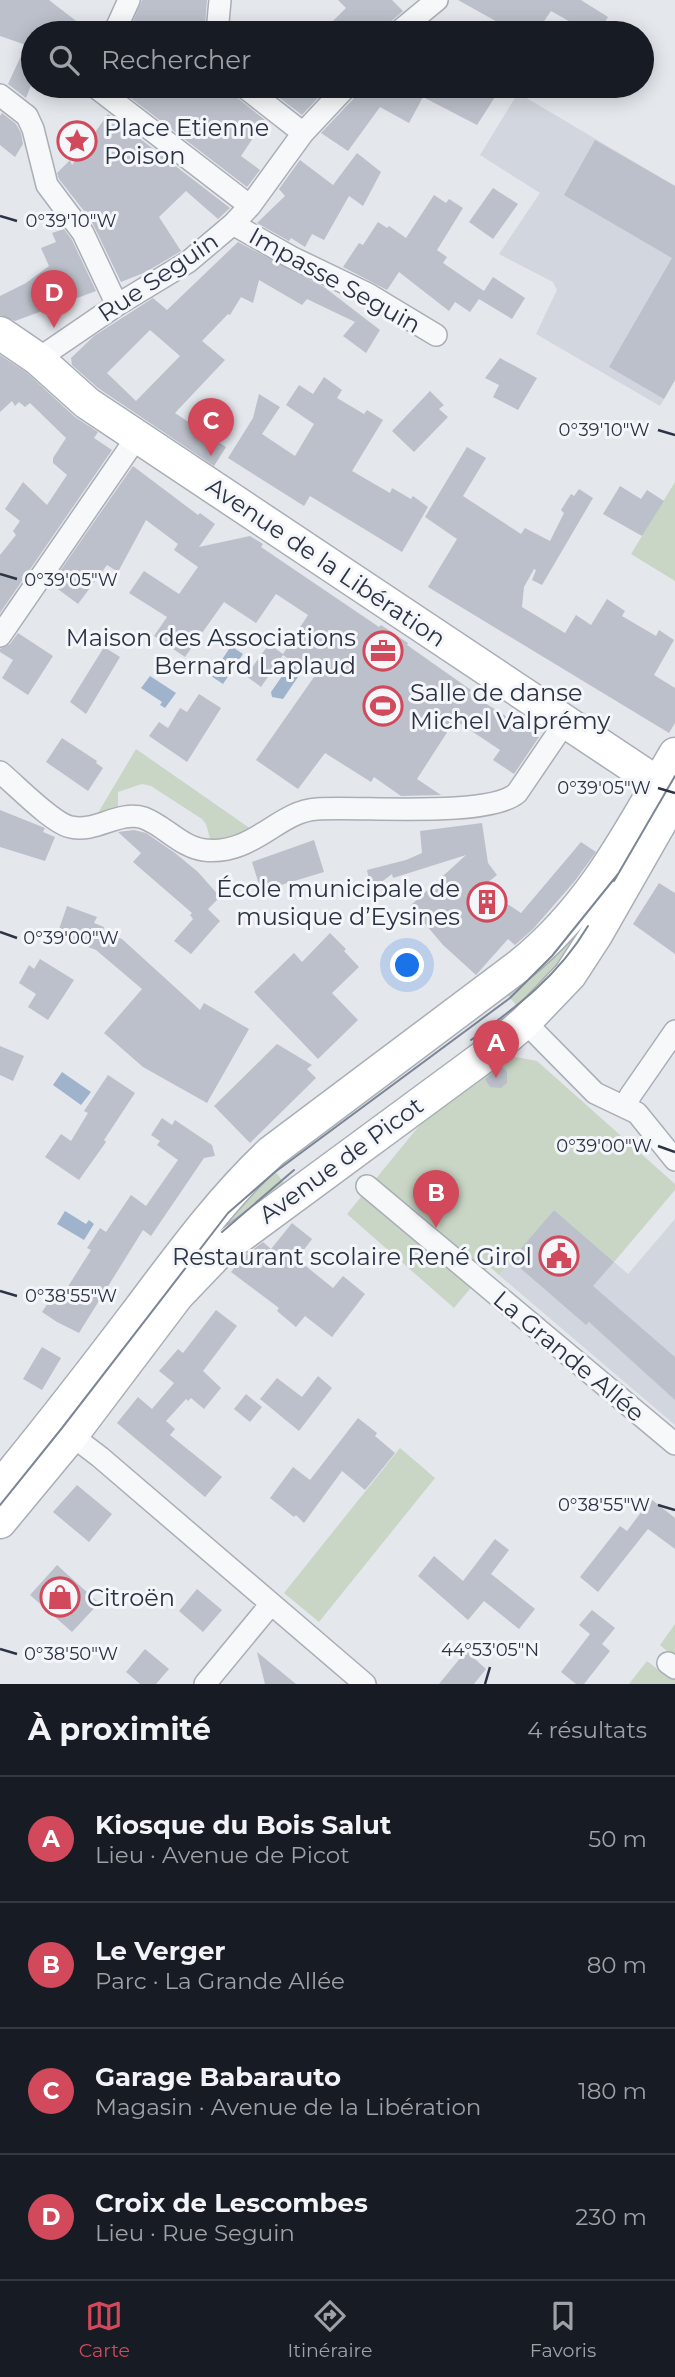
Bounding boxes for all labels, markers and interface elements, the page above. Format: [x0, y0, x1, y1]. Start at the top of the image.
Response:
search box [21, 21, 654, 98]
icon: search [45, 41, 83, 79]
text: Rechercher [101, 44, 251, 76]
place label: Place Etienne Poison [104, 113, 269, 170]
place icon: Place Etienne Poison [56, 120, 98, 162]
text: 0°39'10"W [26, 210, 116, 232]
street label: Impasse Seguin [244, 221, 426, 339]
street label: Rue Seguin [92, 226, 224, 328]
pin: D [31, 270, 77, 328]
pin: C [188, 398, 234, 456]
text: 0°39'10"W [559, 419, 649, 441]
street label: Avenue de la Libération [201, 471, 451, 653]
text: 0°39'05"W [24, 569, 118, 591]
place label: Maison des Associations Bernard Laplaud [66, 623, 356, 680]
office icon: Maison des Associations Bernard Laplaud [362, 630, 404, 672]
place label: Salle de danse Michel Valprémy [410, 678, 610, 735]
sports icon: Salle de danse Michel Valprémy [362, 685, 404, 727]
text: 0°39'05"W [557, 777, 651, 799]
place label: École municipale de musique d’Eysines [216, 874, 460, 931]
building icon: École municipale de musique d’Eysines [466, 881, 508, 923]
text: 0°39'00"W [23, 927, 119, 949]
your location [390, 948, 424, 982]
pin: A [473, 1020, 519, 1078]
street label: Avenue de Picot [253, 1091, 429, 1229]
text: 0°39'00"W [556, 1135, 652, 1157]
pin: B [413, 1170, 459, 1228]
public building icon: Restaurant scolaire René Girol [538, 1235, 580, 1277]
place label: Restaurant scolaire René Girol [172, 1242, 532, 1271]
street label: La Grande Allée [488, 1284, 650, 1428]
text: 0°38'55"W [25, 1285, 117, 1307]
text: 0°38'55"W [558, 1494, 650, 1516]
shop icon: Citroën [39, 1576, 81, 1618]
place label: Citroën [87, 1583, 175, 1612]
text: 44°53'05"N [441, 1639, 539, 1661]
text: 0°38'50"W [24, 1643, 118, 1665]
text: À proximité [28, 1711, 211, 1748]
text: 4 résultats [527, 1716, 647, 1744]
text: Kiosque du Bois Salut [95, 1809, 391, 1841]
text: A [42, 1825, 60, 1853]
text: 50 m [588, 1825, 647, 1853]
text: Lieu · Avenue de Picot [95, 1841, 349, 1869]
text: Le Verger [95, 1935, 226, 1967]
text: B [42, 1951, 60, 1979]
text: 80 m [587, 1951, 647, 1979]
text: Parc · La Grande Allée [95, 1967, 345, 1995]
text: Garage Babarauto [95, 2061, 341, 2093]
text: C [43, 2077, 59, 2105]
text: 180 m [578, 2077, 647, 2105]
text: Magasin · Avenue de la Libération [95, 2093, 481, 2121]
text: Croix de Lescombes [95, 2187, 368, 2219]
text: D [42, 2203, 61, 2231]
text: 230 m [575, 2203, 647, 2231]
text: Lieu · Rue Seguin [95, 2219, 295, 2247]
tab: Carte [79, 2297, 130, 2362]
tab: Itinéraire [287, 2297, 372, 2362]
tab: Favoris [530, 2297, 596, 2362]

